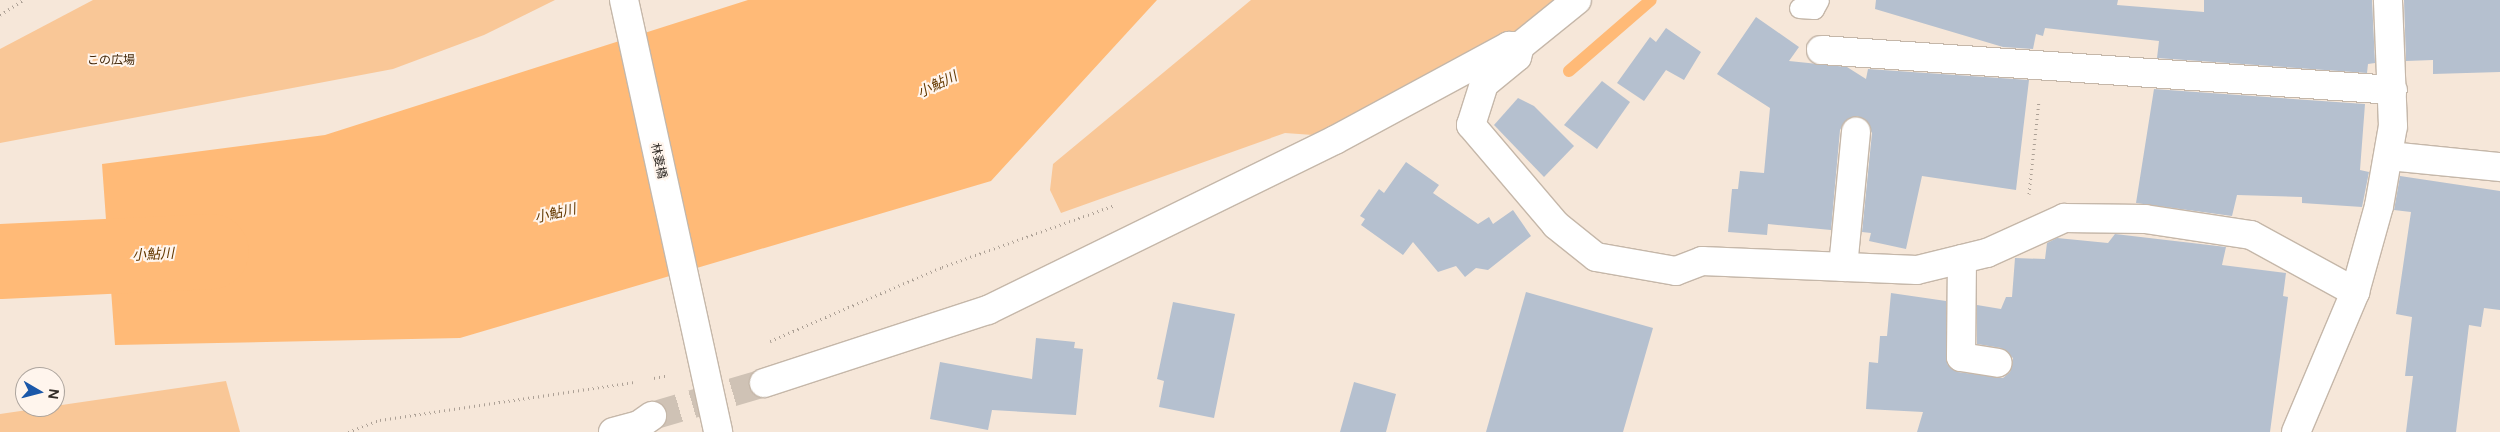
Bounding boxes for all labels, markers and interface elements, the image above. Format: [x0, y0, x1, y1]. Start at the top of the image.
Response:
park label: この広場 [87, 54, 135, 68]
water label: 小鮎川 [914, 67, 960, 101]
street label: 林妻橋 [647, 142, 669, 180]
water label: 小鮎川 [533, 200, 577, 226]
water label: 小鮎川 [132, 245, 174, 263]
north arrow [15, 367, 65, 417]
text: N [44, 388, 63, 400]

